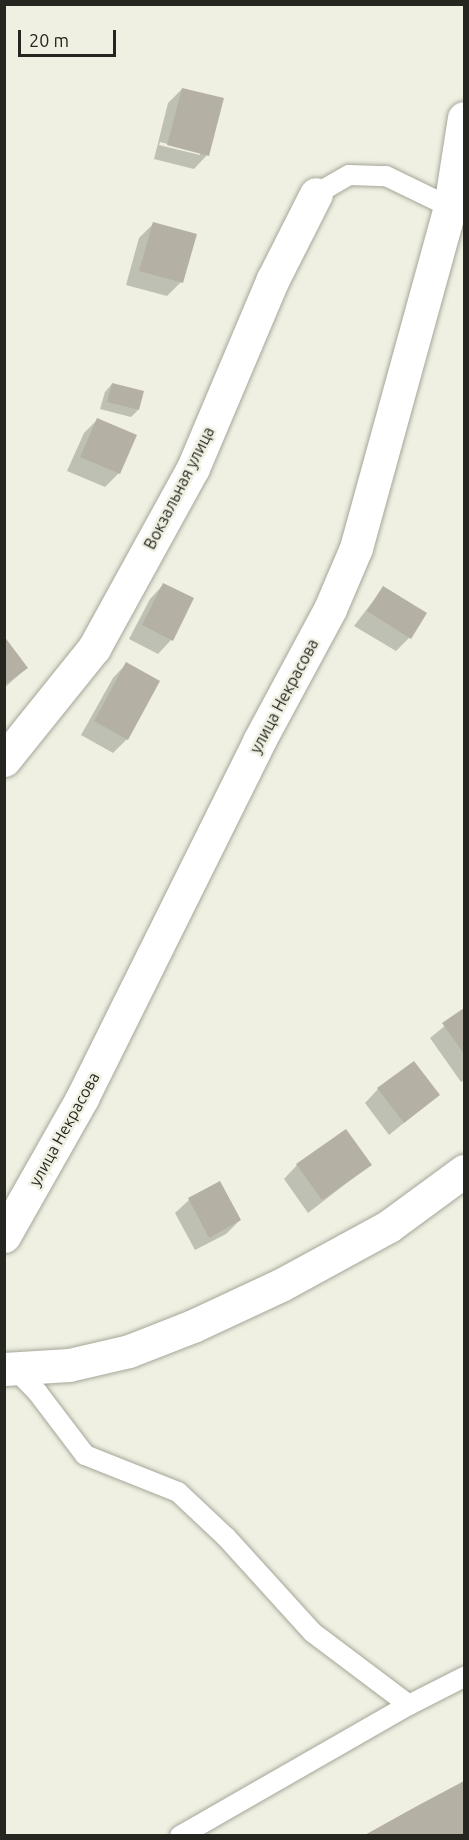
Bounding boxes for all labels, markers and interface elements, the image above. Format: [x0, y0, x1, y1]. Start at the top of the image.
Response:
scale bar [21, 18, 118, 56]
text: 20 m [29, 30, 69, 50]
street label: Вокзальная улица [140, 424, 218, 552]
street label: улица Некрасова [246, 635, 322, 757]
street label: улица Некрасова [25, 1069, 103, 1189]

